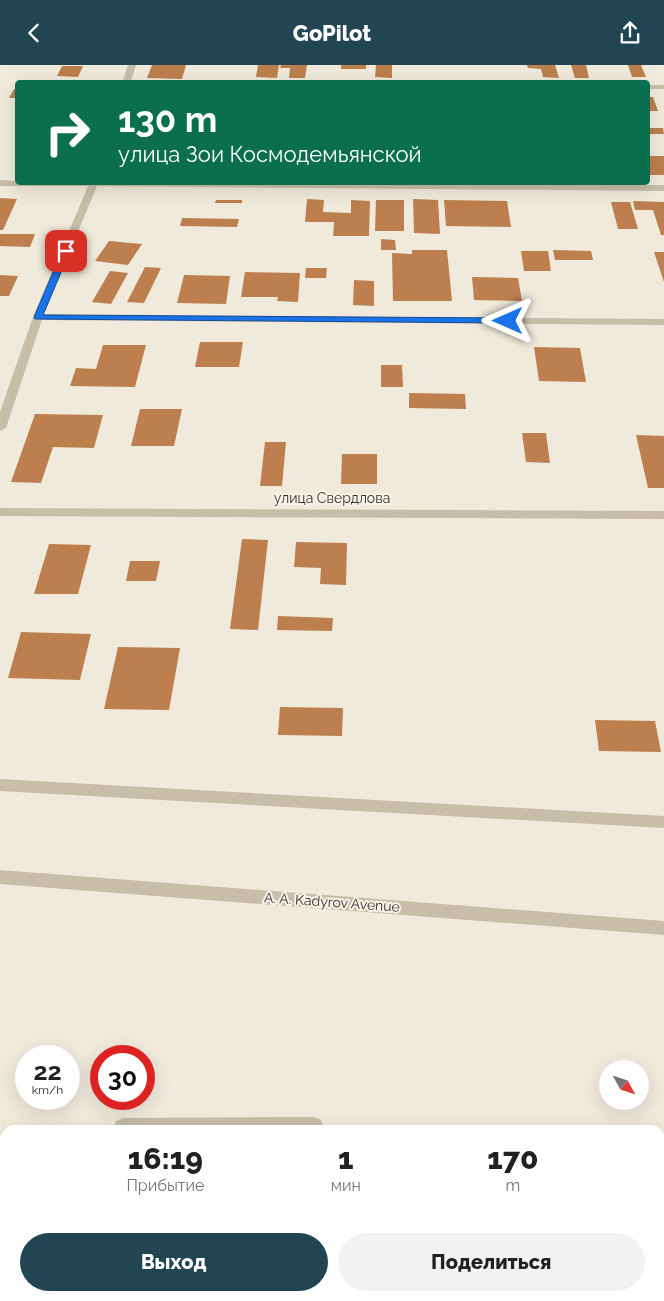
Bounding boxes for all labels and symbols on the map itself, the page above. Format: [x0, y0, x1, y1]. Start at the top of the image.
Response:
pin [45, 230, 87, 272]
position arrow [481, 294, 533, 346]
street label: улица Свердлова [274, 490, 390, 506]
street label: A. A. Kadyrov Avenue [264, 889, 400, 915]
speed limit sign: 30 [90, 1045, 155, 1110]
north arrow [599, 1060, 649, 1110]

